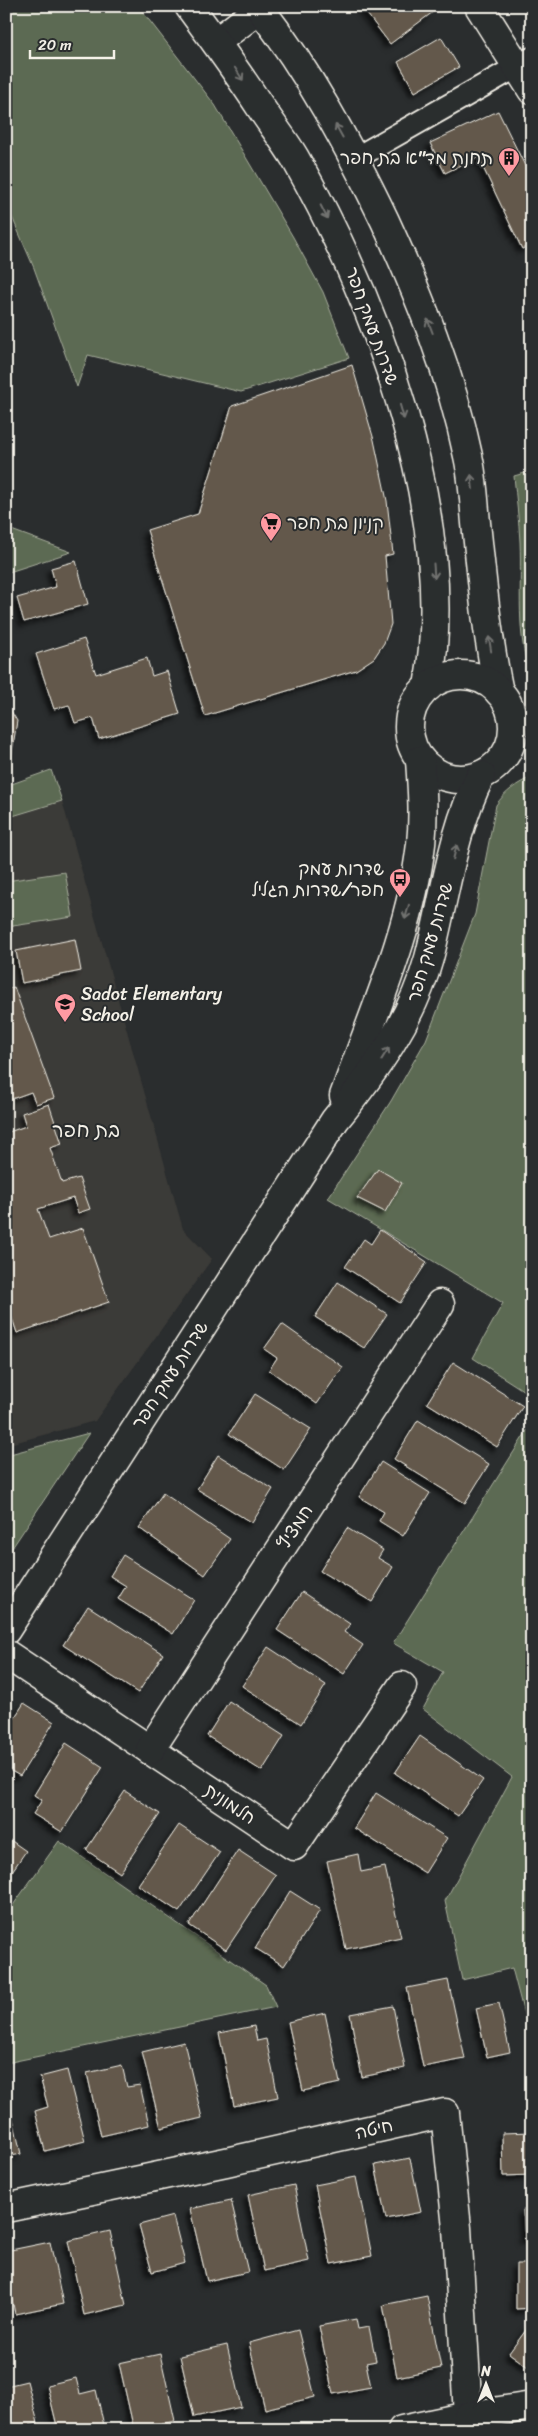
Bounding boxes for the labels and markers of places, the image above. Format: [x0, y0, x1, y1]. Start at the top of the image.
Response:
place label: תחנת מד"א בת חפר [340, 142, 493, 174]
building icon: תחנת מד"א בת חפר [497, 146, 521, 177]
place label: קניון בת חפר [287, 507, 384, 539]
supermarket icon: קניון בת חפר [259, 511, 283, 542]
place label: שדרות עמק חפר/שדרות הגליל [251, 853, 384, 906]
bus stop icon: שדרות עמק חפר/שדרות הגליל [388, 867, 412, 898]
place label: Sadot Elementary School [81, 978, 223, 1031]
school or university icon: Sadot Elementary School [53, 992, 77, 1023]

